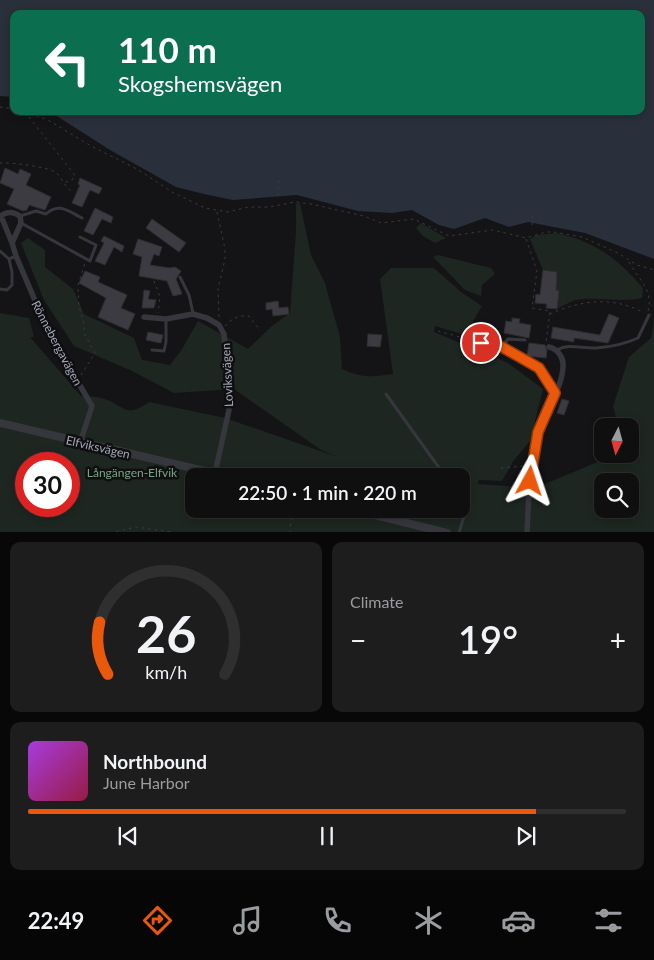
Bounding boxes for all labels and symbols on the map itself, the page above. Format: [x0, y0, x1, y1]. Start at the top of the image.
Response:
street label: Rönnebergavägen [28, 298, 86, 388]
pin [460, 322, 502, 364]
street label: Loviksvägen [218, 343, 236, 407]
north arrow [594, 418, 639, 462]
street label: Elfviksvägen [64, 432, 132, 462]
speed limit sign: 30 [15, 452, 80, 517]
position arrow [503, 454, 555, 506]
park label: Långängen-Elfvik [87, 465, 178, 480]

